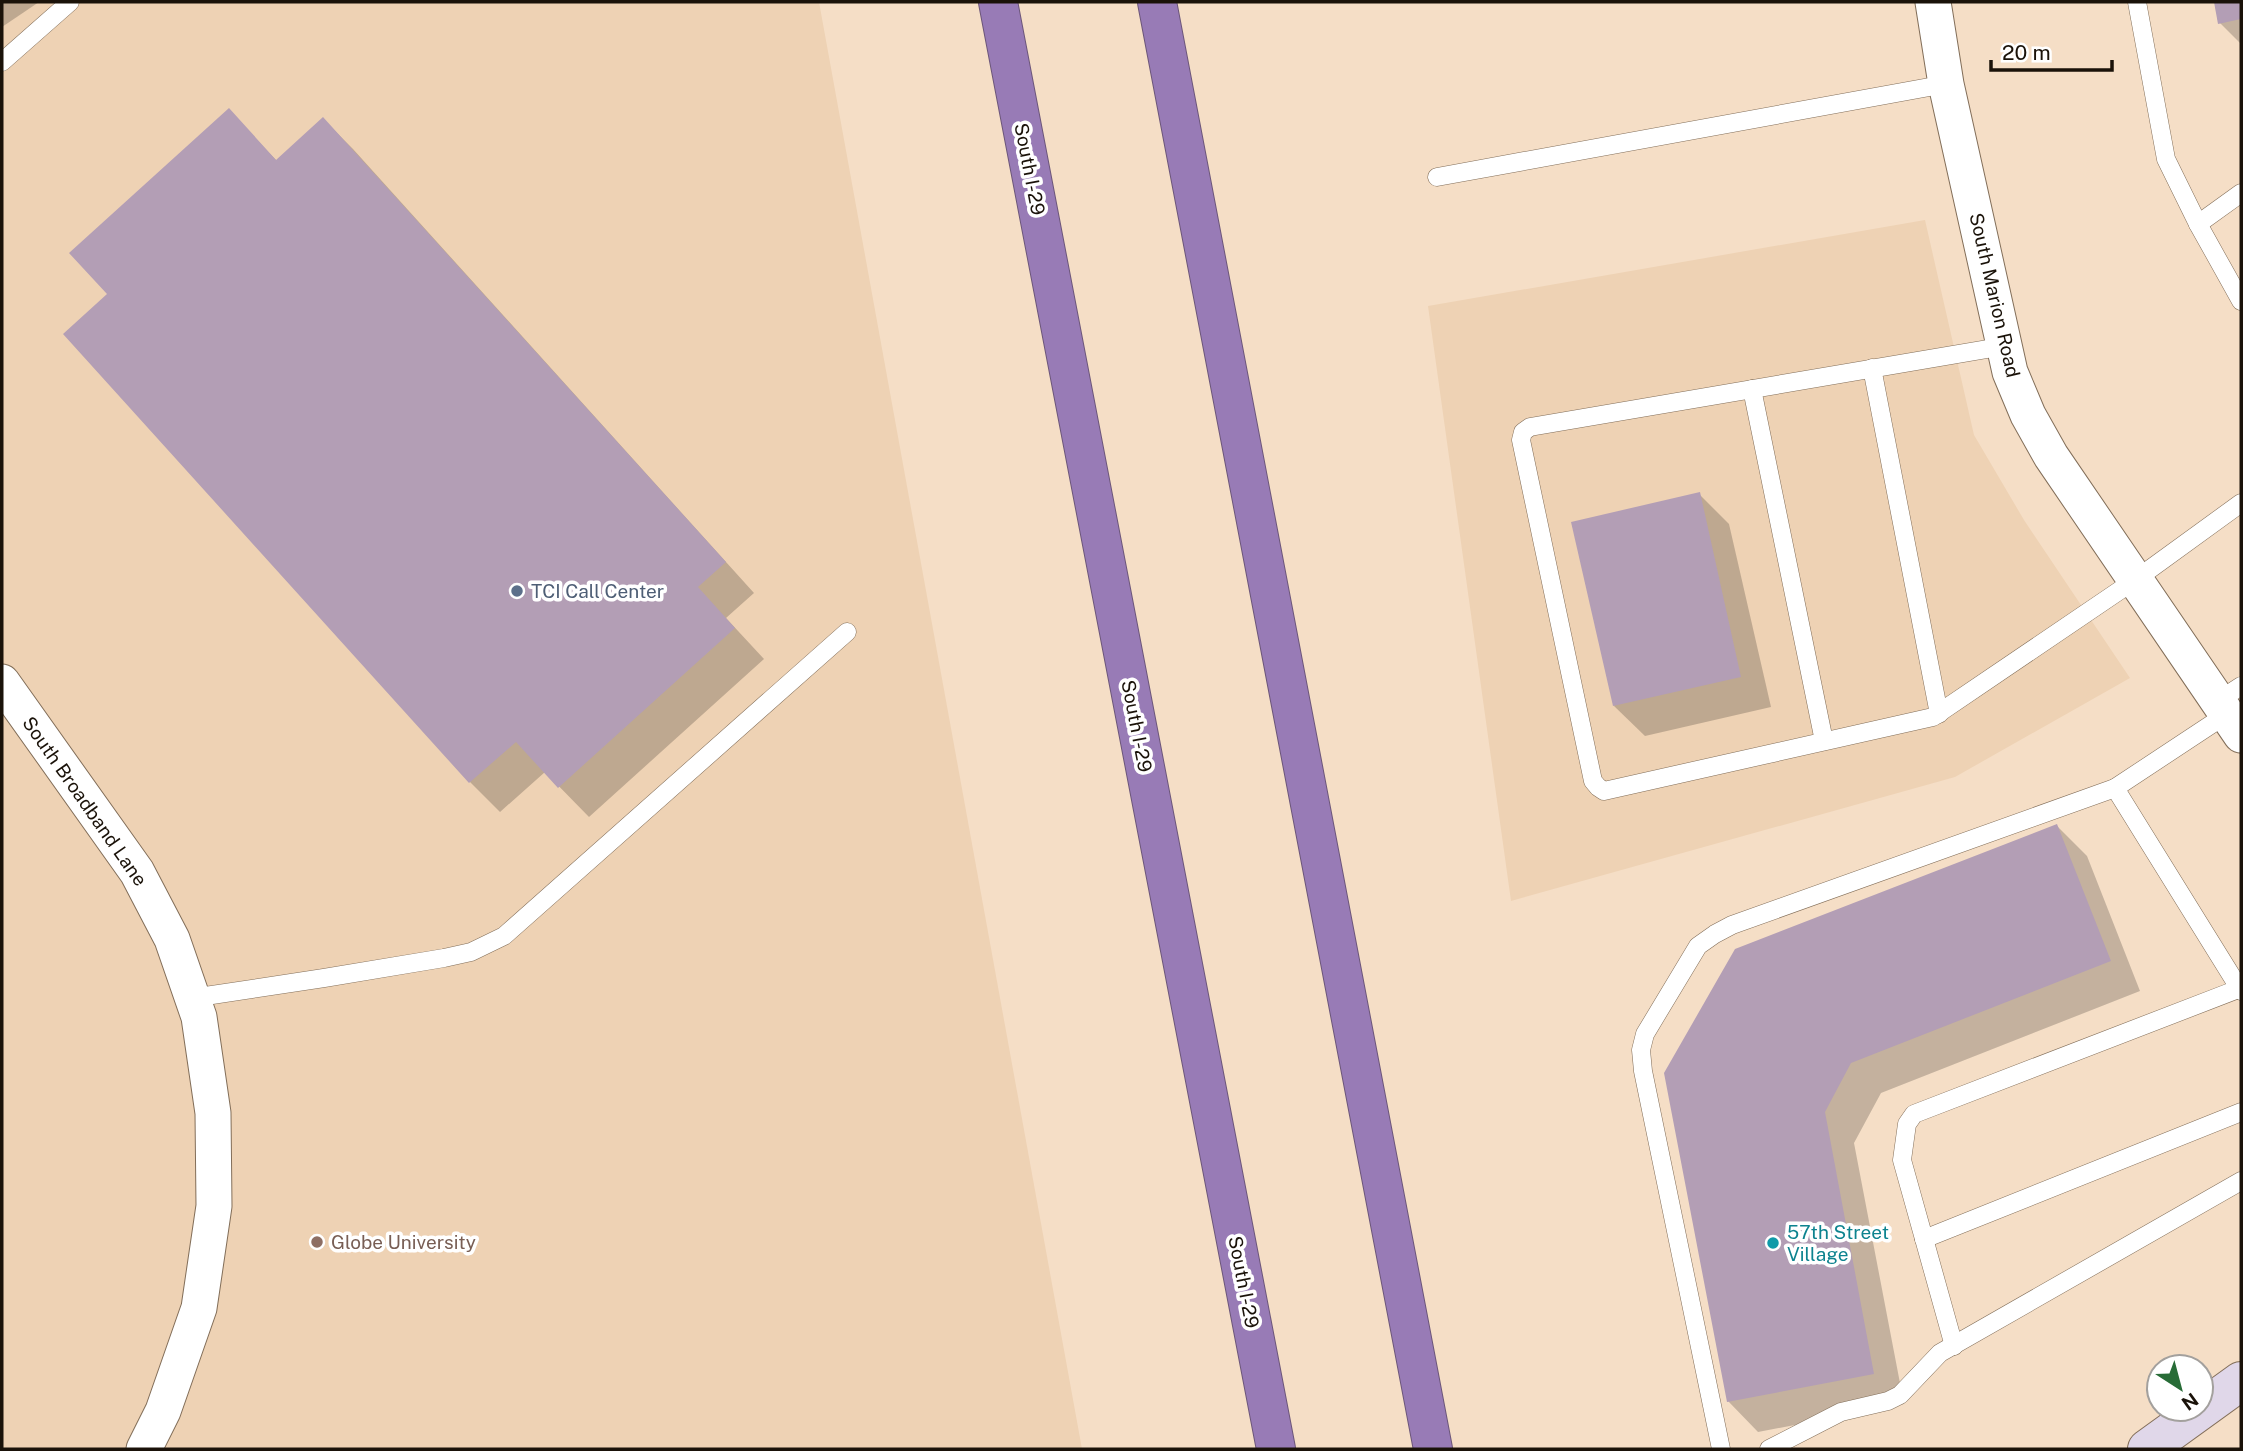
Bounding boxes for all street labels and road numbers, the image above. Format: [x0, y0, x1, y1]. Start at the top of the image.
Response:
street label: South I-29 [1010, 121, 1050, 217]
street label: South Marion Road [1965, 211, 2025, 379]
street label: South I-29 [1117, 678, 1157, 774]
street label: South Broadband Lane [18, 712, 152, 890]
street label: South I-29 [1224, 1234, 1264, 1330]

